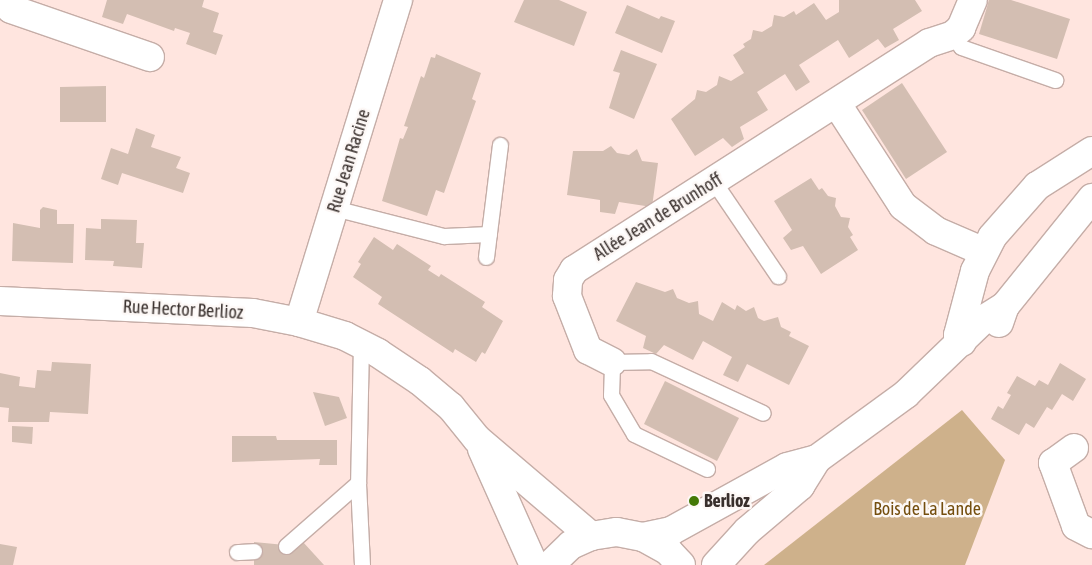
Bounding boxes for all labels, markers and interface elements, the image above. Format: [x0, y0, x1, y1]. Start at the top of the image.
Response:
street label: Rue Jean Racine [323, 107, 375, 215]
street label: Allée Jean de Brunhoff [590, 169, 726, 265]
street label: Rue Hector Berlioz [122, 296, 244, 324]
place label: Berlioz [704, 490, 750, 512]
marker: Berlioz [688, 495, 700, 507]
park label: Bois de La Lande [873, 498, 981, 520]

